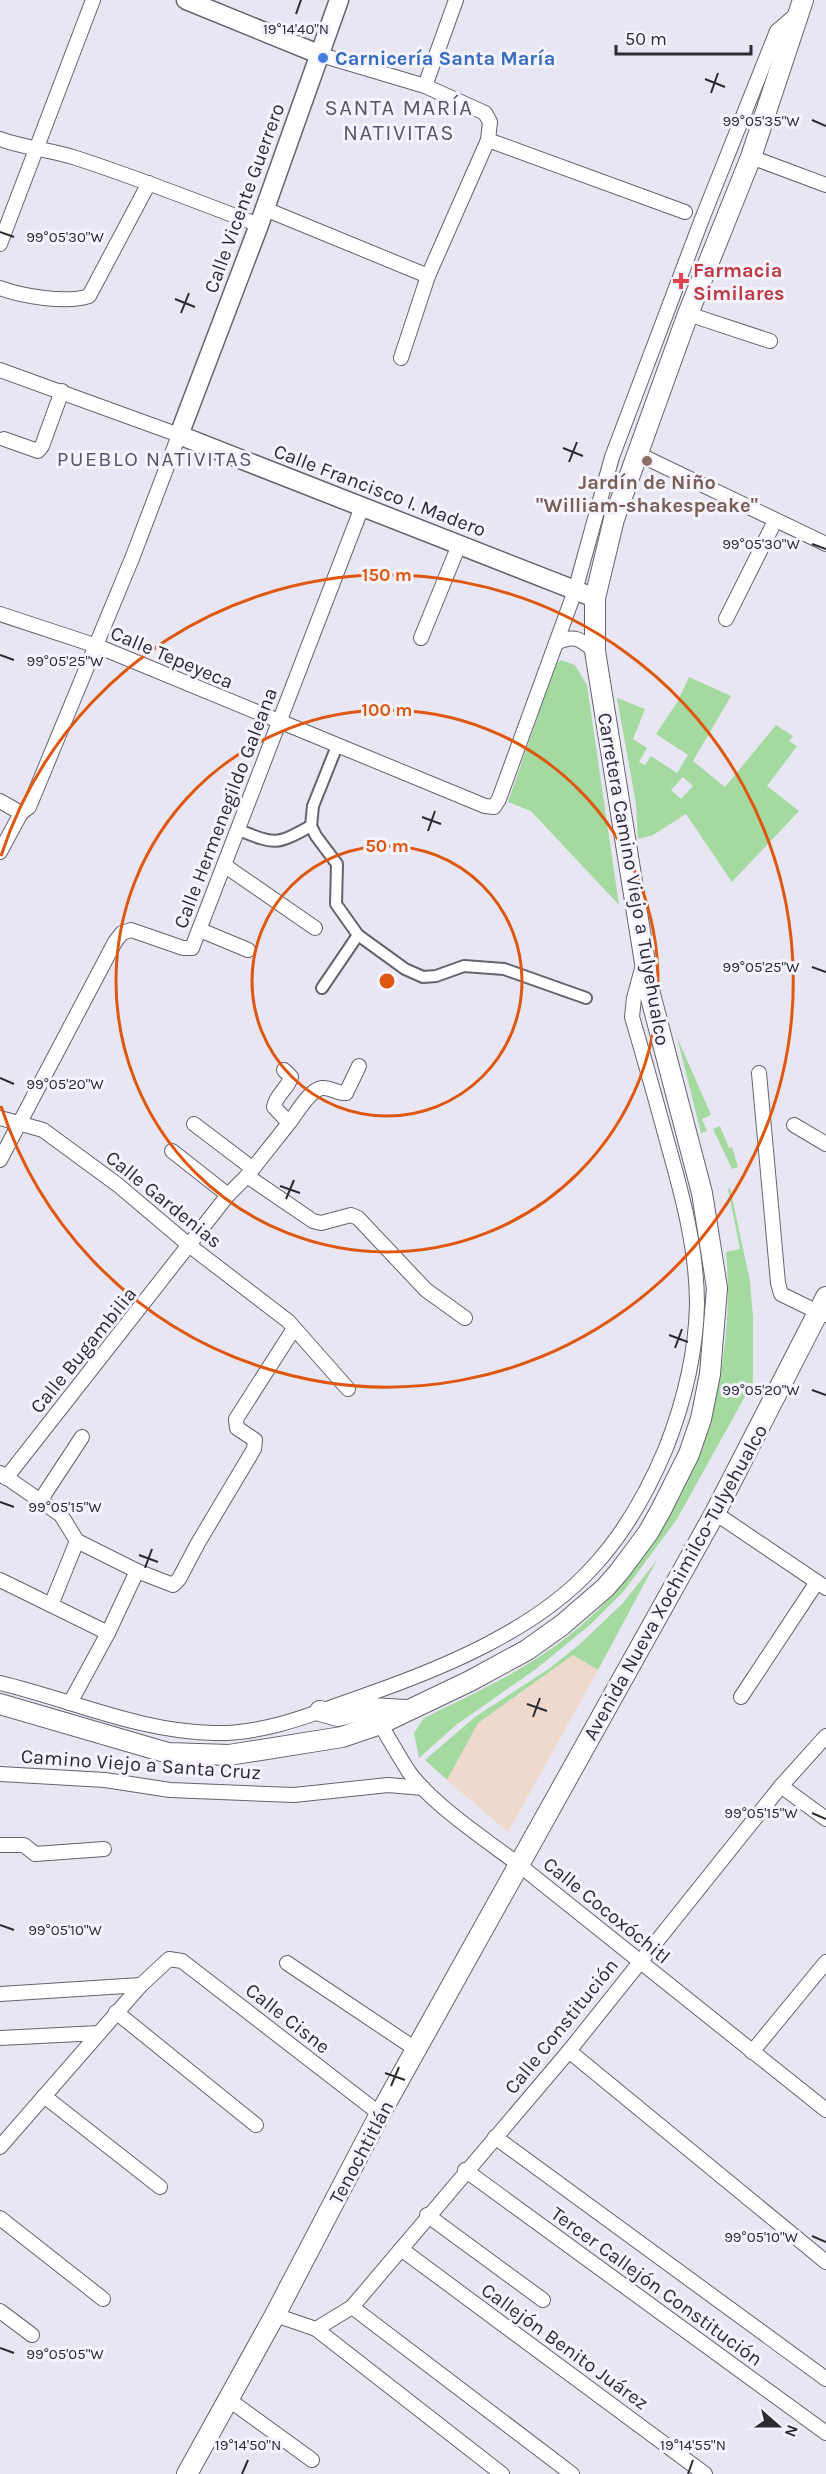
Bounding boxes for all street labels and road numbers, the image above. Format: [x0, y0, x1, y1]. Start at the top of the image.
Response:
street label: Calle Vicente Guerrero [199, 100, 289, 296]
street label: Calle Francisco I. Madero [271, 439, 489, 542]
street label: Calle Tepeyeca [107, 621, 237, 694]
street label: Calle Hermenegildo Galeana [169, 685, 282, 932]
street label: Carretera Camino Viejo a Tulyehualco [593, 711, 674, 1047]
street label: Calle Gardenias [101, 1146, 226, 1253]
street label: Calle Bugambilia [26, 1283, 141, 1418]
street label: Avenida Nueva Xochimilco-Tulyehualco [579, 1420, 772, 1744]
street label: Camino Viejo a Santa Cruz [20, 1745, 262, 1784]
street label: Calle Cocoxóchitl [539, 1852, 675, 1969]
street label: Calle Constitución [500, 1954, 623, 2099]
street label: Calle Cisne [241, 1978, 334, 2058]
street label: Tenochtitlán [325, 2097, 398, 2208]
street label: Tercer Callejón Constitución [547, 2202, 767, 2371]
street label: Callejón Benito Juárez [477, 2278, 653, 2415]

